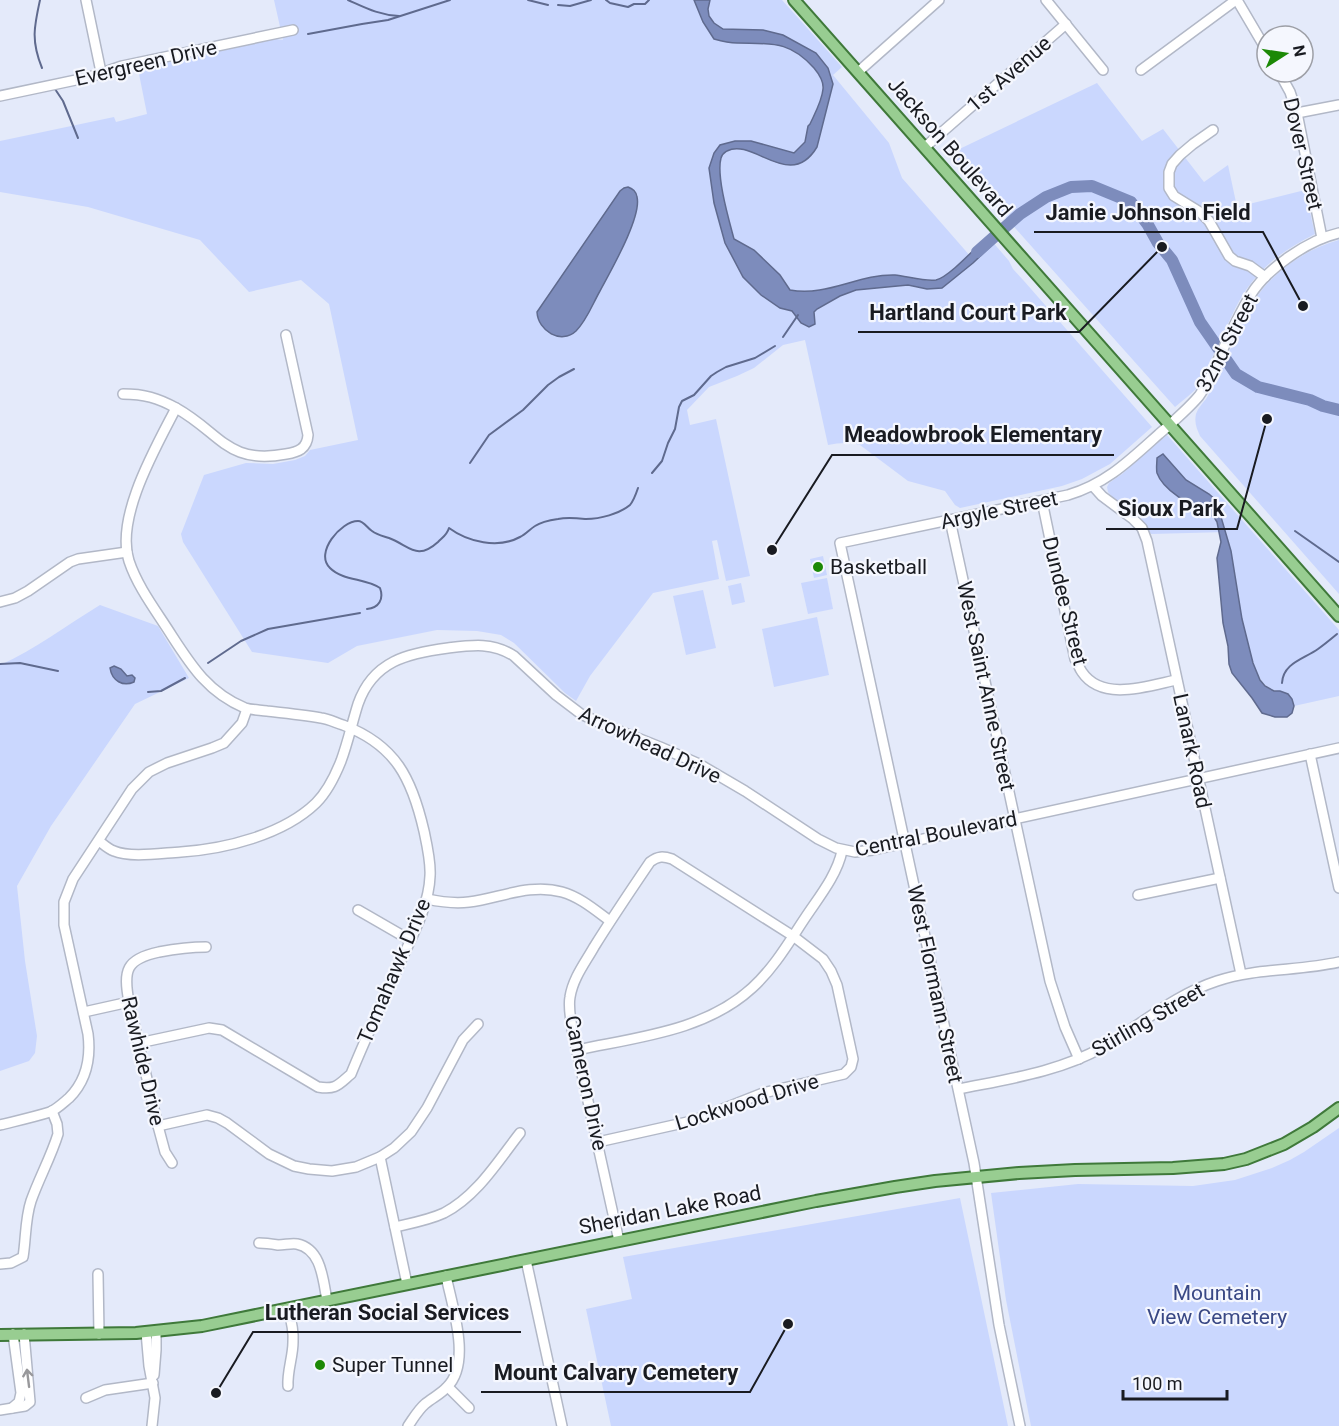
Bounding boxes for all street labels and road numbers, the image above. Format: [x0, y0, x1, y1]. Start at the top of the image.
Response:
street label: 1st Avenue [962, 31, 1056, 117]
street label: Evergreen Drive [73, 35, 219, 91]
street label: Jackson Boulevard [883, 72, 1017, 222]
street label: Dover Street [1278, 96, 1328, 213]
street label: 32nd Street [1191, 290, 1263, 396]
street label: Argyle Street [938, 486, 1060, 534]
street label: Dundee Street [1037, 534, 1093, 668]
street label: West Saint Anne Street [952, 579, 1020, 793]
street label: Lanark Road [1168, 691, 1216, 811]
street label: Arrowhead Drive [575, 702, 725, 788]
street label: Central Boulevard [853, 807, 1019, 861]
street label: West Flormann Street [902, 883, 968, 1085]
street label: Tomahawk Drive [353, 895, 435, 1047]
street label: Stirling Street [1088, 978, 1209, 1062]
street label: Rawhide Drive [116, 994, 170, 1128]
street label: Cameron Drive [560, 1013, 612, 1153]
street label: Lockwood Drive [672, 1069, 822, 1135]
street label: Sheridan Lake Road [577, 1181, 763, 1239]

